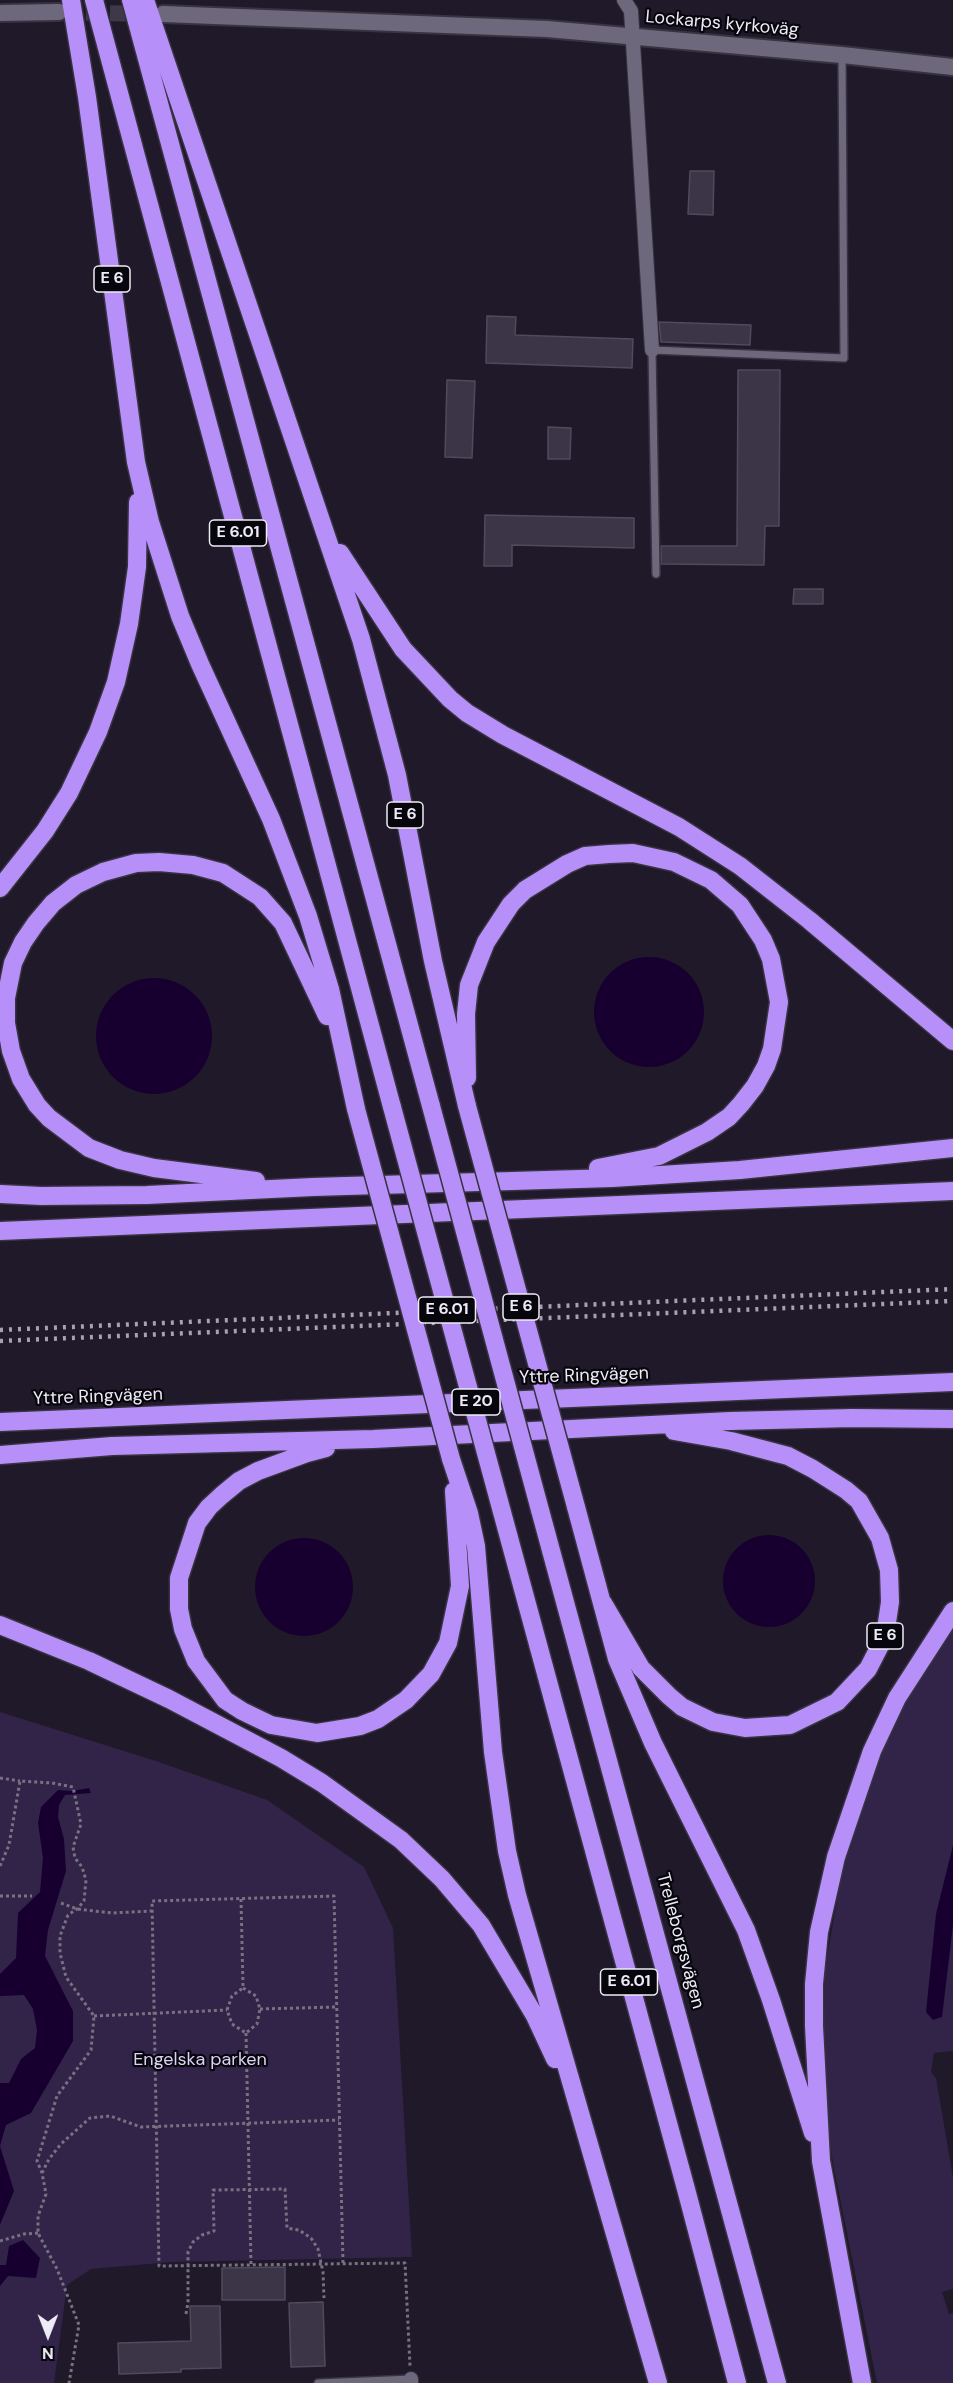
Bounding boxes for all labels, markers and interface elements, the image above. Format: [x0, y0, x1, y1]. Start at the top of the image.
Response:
street label: Lockarps kyrkoväg [644, 7, 800, 41]
road number: E 6 [94, 266, 130, 292]
road number: E 6.01 [210, 520, 266, 546]
road number: E 6 [387, 802, 423, 828]
road number: E 6 [503, 1294, 539, 1320]
road number: E 6.01 [418, 1297, 476, 1323]
street label: Yttre Ringvägen [519, 1363, 649, 1389]
street label: Yttre Ringvägen [33, 1384, 163, 1410]
road number: E 20 [452, 1389, 500, 1415]
road number: E 6 [867, 1623, 903, 1649]
street label: Trelleborgsvägen [651, 1871, 709, 2011]
road number: E 6.01 [600, 1969, 658, 1995]
park label: Engelska parken [133, 2049, 267, 2071]
north arrow [18, 2305, 78, 2365]
text: N [42, 2343, 54, 2364]

